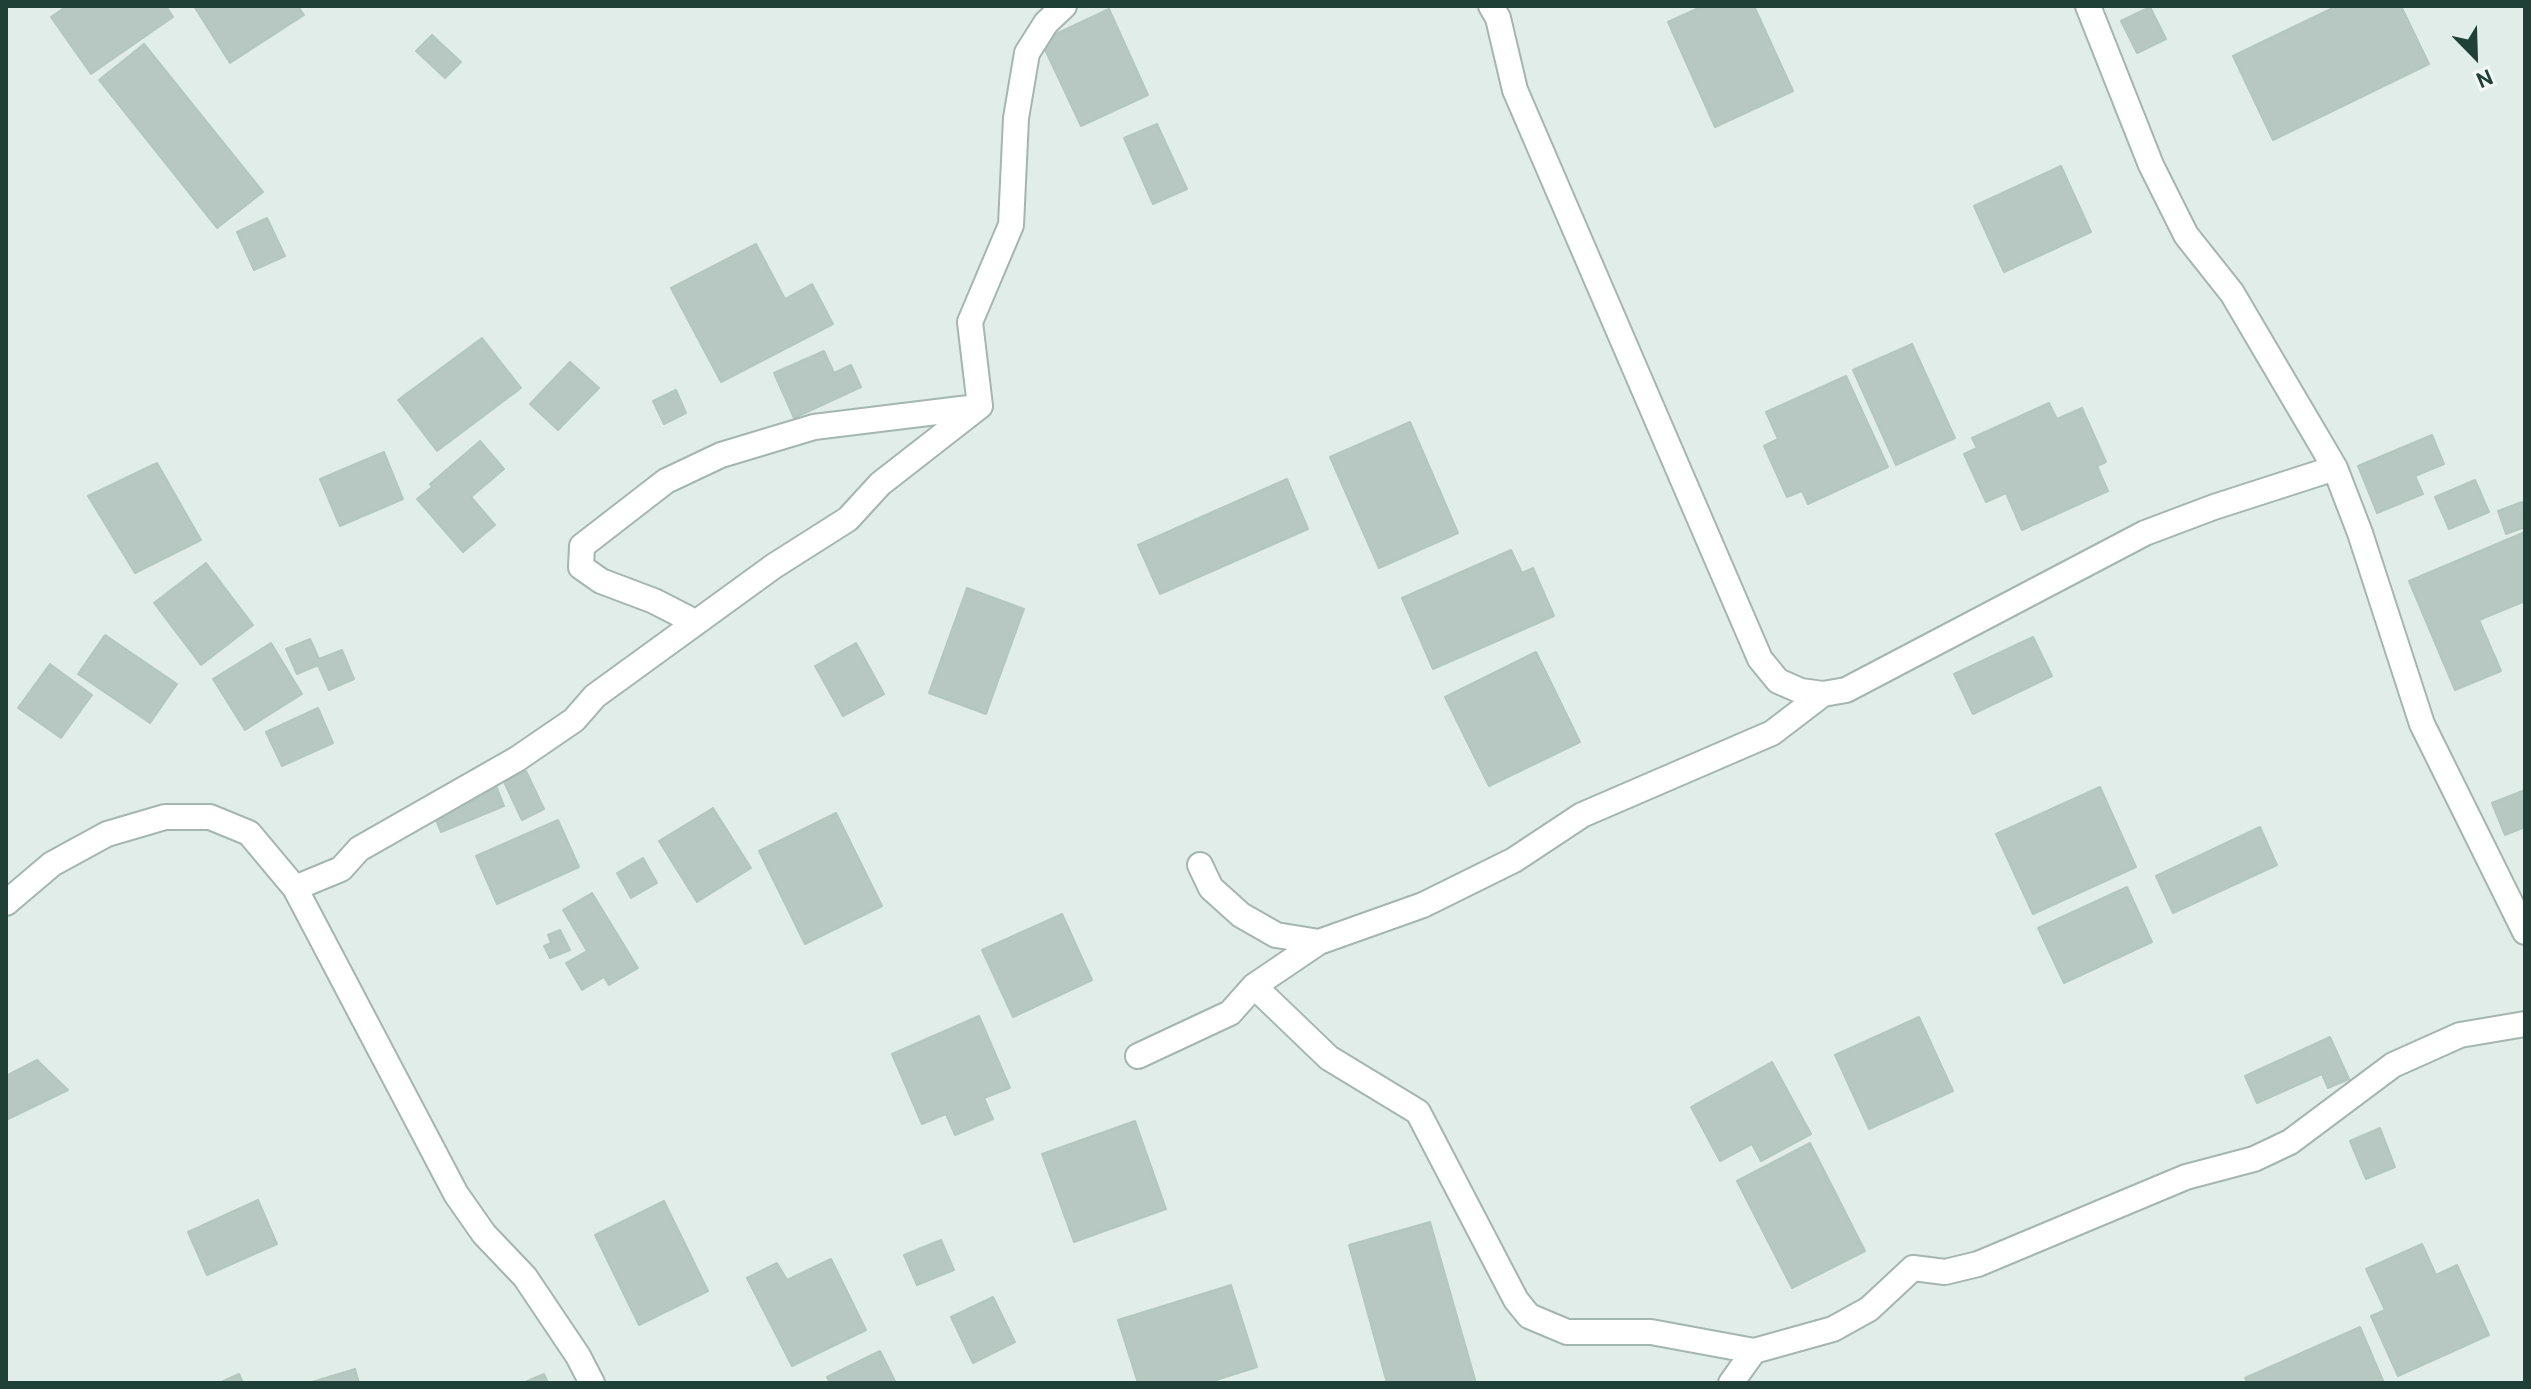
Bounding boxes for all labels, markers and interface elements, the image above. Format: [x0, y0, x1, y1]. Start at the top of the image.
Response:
north arrow [2435, 16, 2515, 96]
text: N [2472, 63, 2497, 94]

